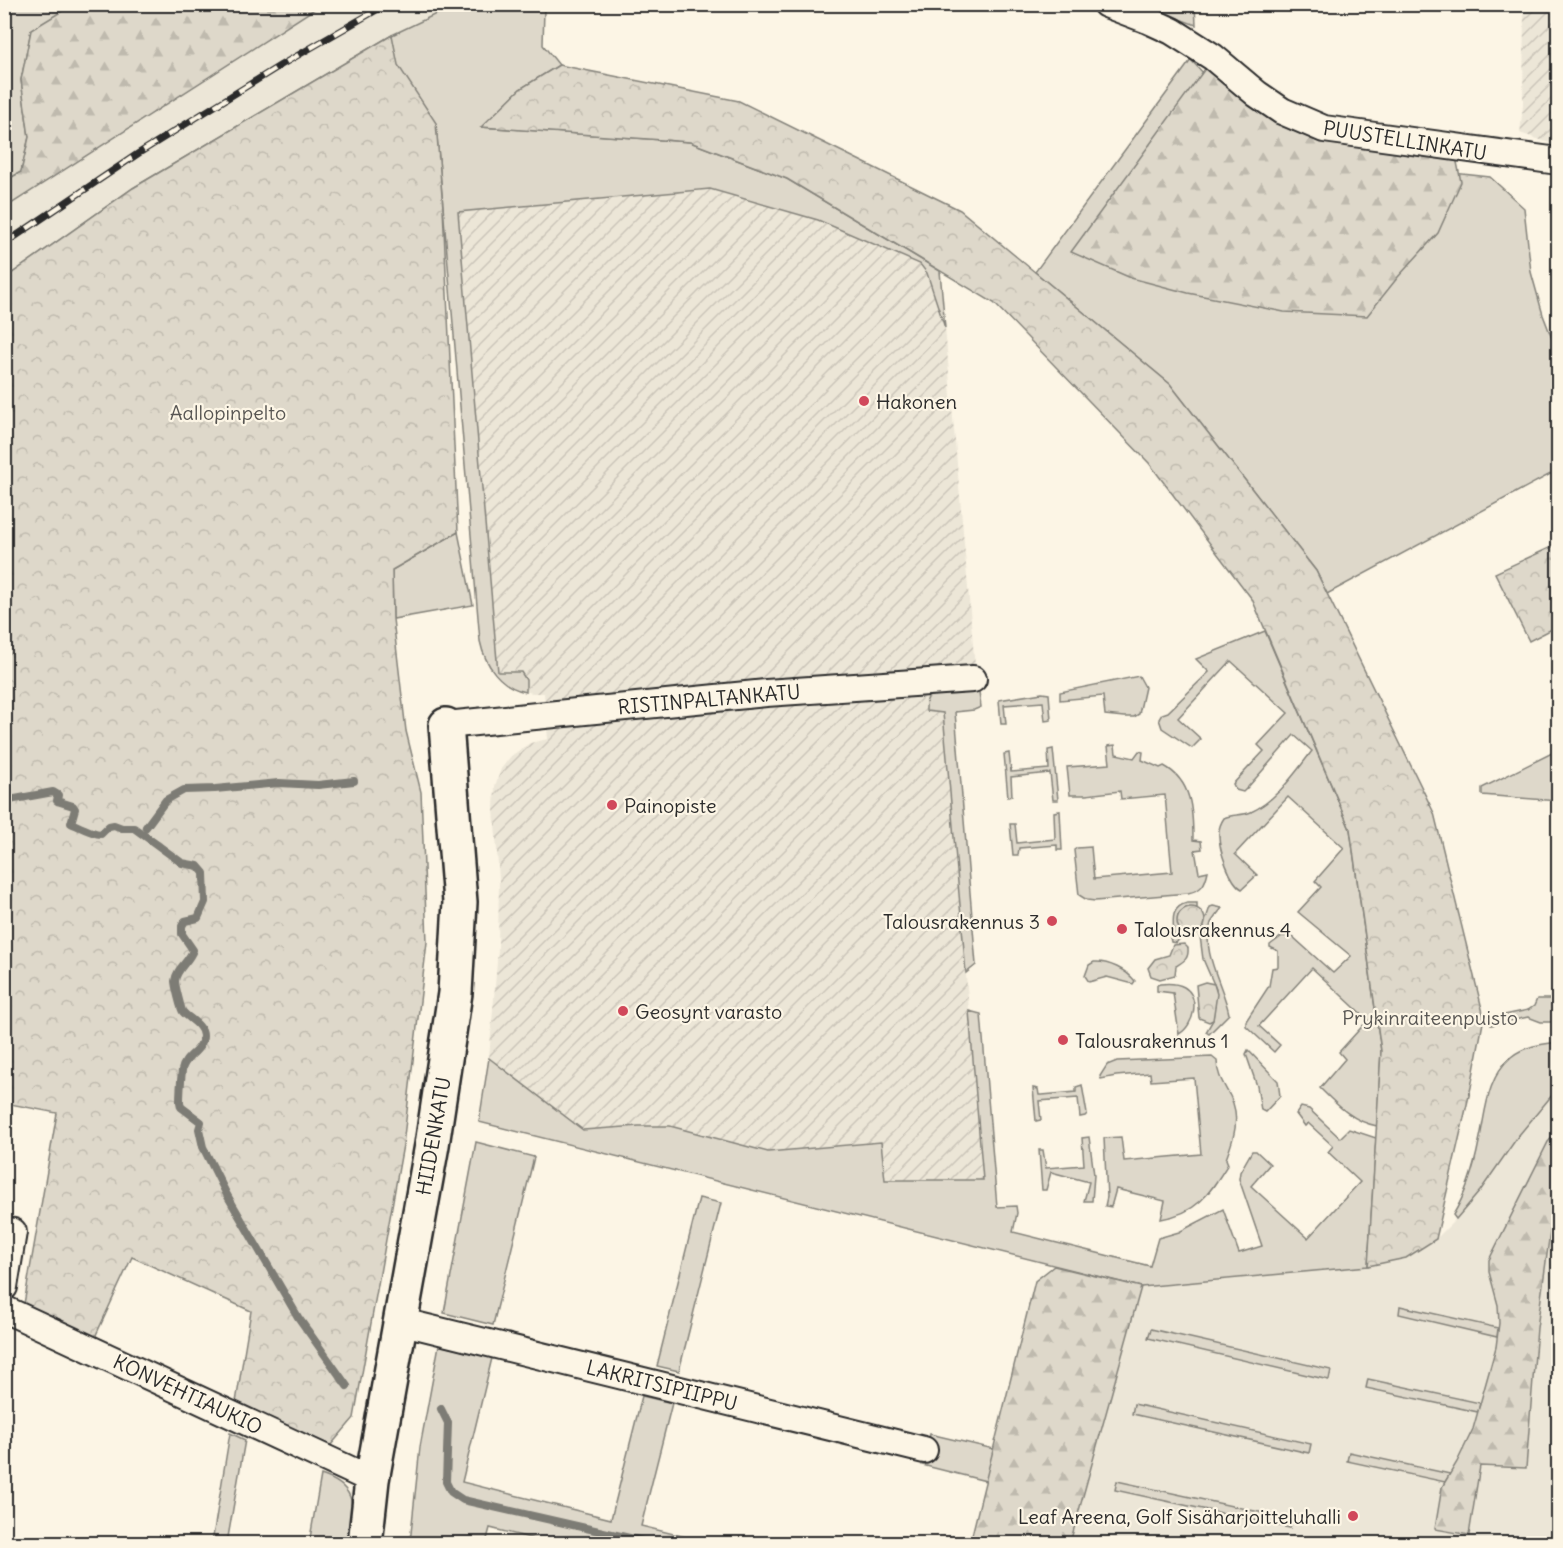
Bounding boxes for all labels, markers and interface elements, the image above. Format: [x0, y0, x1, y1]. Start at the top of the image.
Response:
street label: PUUSTELLINKATU [1321, 115, 1489, 165]
place label: Hakonen [876, 389, 957, 414]
marker: Hakonen [857, 394, 871, 408]
park label: Aallopinpelto [170, 400, 286, 425]
street label: RISTINPALTANKATU [617, 679, 801, 719]
place label: Painopiste [624, 793, 717, 818]
marker: Painopiste [605, 798, 619, 812]
place label: Talousrakennus 3 [883, 909, 1040, 934]
marker: Talousrakennus 3 [1045, 914, 1059, 928]
place label: Talousrakennus 4 [1134, 917, 1291, 942]
marker: Talousrakennus 4 [1115, 922, 1129, 936]
place label: Geosynt varasto [635, 999, 782, 1024]
marker: Geosynt varasto [616, 1004, 630, 1018]
park label: Prykinraiteenpuisto [1342, 1005, 1518, 1030]
place label: Talousrakennus 1 [1075, 1028, 1229, 1053]
marker: Talousrakennus 1 [1056, 1033, 1070, 1047]
street label: HIIDENKATU [410, 1075, 456, 1197]
street label: KONVEHTIAUKIO [109, 1349, 267, 1439]
street label: LAKRITSIPIIPPU [584, 1354, 740, 1416]
place label: Leaf Areena, Golf Sisäharjoitteluhalli [1018, 1504, 1341, 1529]
marker: Leaf Areena, Golf Sisäharjoitteluhalli [1346, 1509, 1360, 1523]

